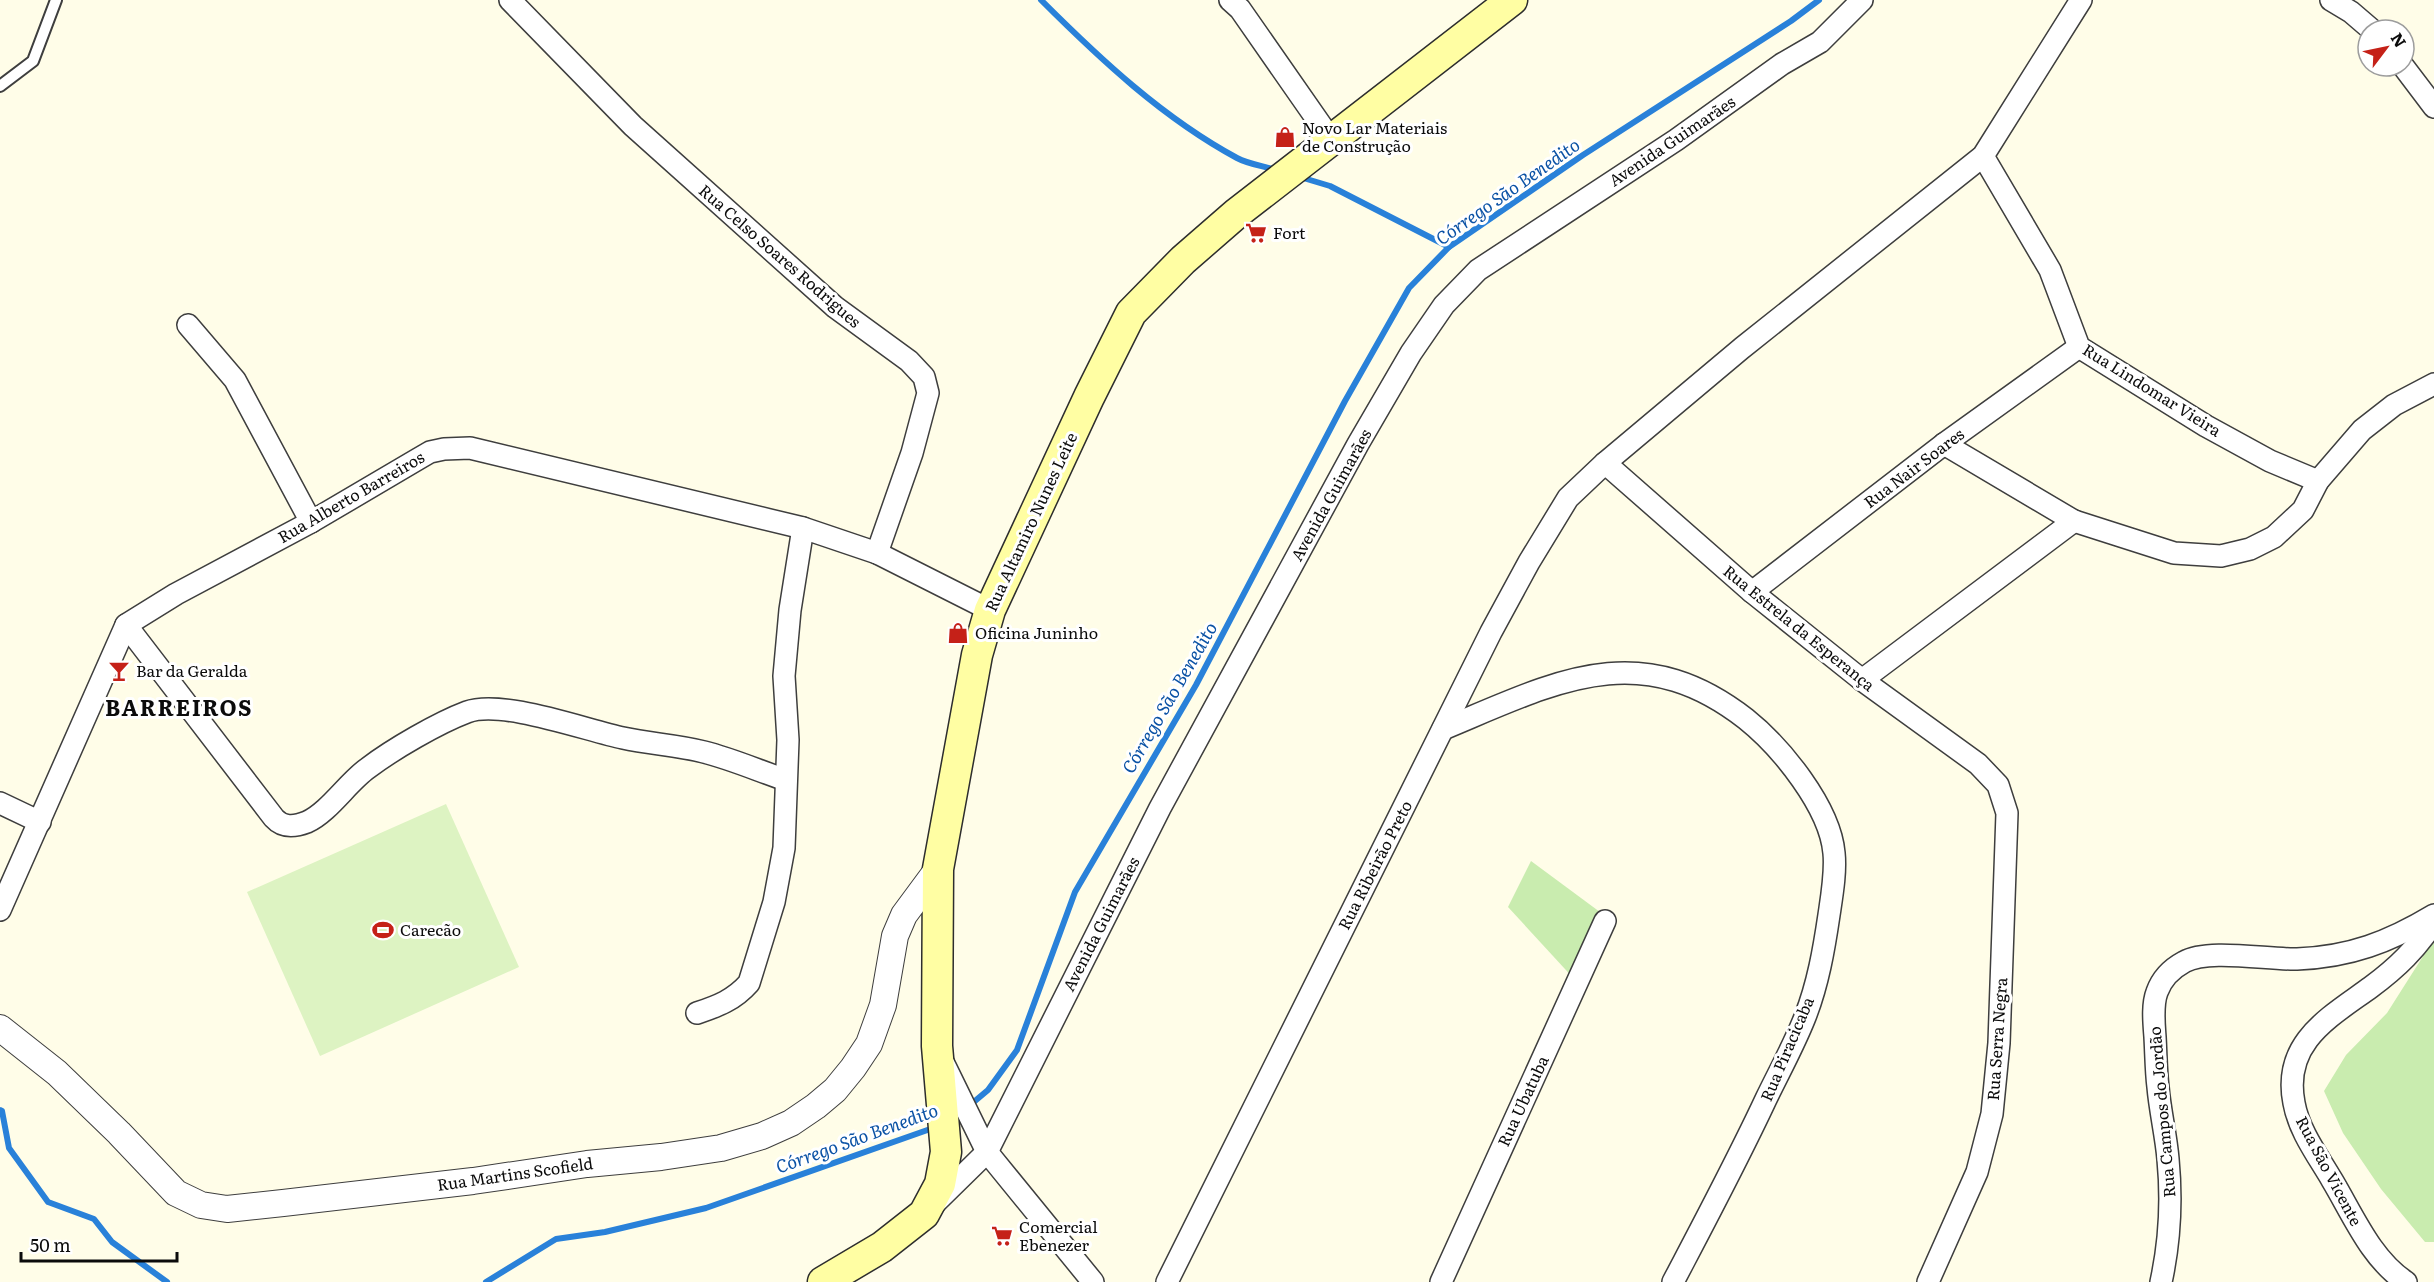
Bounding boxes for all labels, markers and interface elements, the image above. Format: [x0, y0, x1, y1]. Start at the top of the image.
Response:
north arrow [2356, 18, 2416, 78]
text: N [2386, 27, 2413, 52]
street label: Avenida Guimarães [1603, 89, 1739, 191]
place label: Novo Lar Materiais de Construção [1302, 115, 1447, 157]
shop icon: Novo Lar Materiais de Construção [1273, 125, 1297, 149]
water label: Córrego São Benedito [1429, 131, 1585, 251]
street label: Rua Celso Soares Rodrigues [694, 178, 867, 333]
place label: Fort [1273, 220, 1306, 244]
supermarket icon: Fort [1244, 221, 1268, 245]
street label: Rua Lindomar Vieira [2079, 337, 2227, 442]
street label: Rua Nair Soares [1858, 421, 1969, 513]
street label: Avenida Guimarães [1284, 424, 1376, 565]
street label: Rua Altamiro Nunes Leite [978, 428, 1082, 615]
street label: Rua Alberto Barreiros [273, 444, 428, 548]
street label: Rua Estrela da Esperança [1719, 558, 1881, 696]
water label: Córrego São Benedito [1114, 616, 1223, 778]
place label: Oficina Juninho [975, 620, 1098, 644]
shop icon: Oficina Juninho [946, 621, 970, 645]
place label: Bar da Geralda [136, 658, 248, 682]
bar icon: Bar da Geralda [107, 659, 131, 683]
district label: BARREIROS [105, 690, 253, 723]
street label: Rua Ribeirão Preto [1331, 796, 1417, 933]
street label: Avenida Guimarães [1056, 852, 1144, 995]
place label: Carecão [400, 917, 461, 941]
sports icon: Carecão [371, 918, 395, 942]
street label: Rua Serra Negra [1980, 976, 2012, 1101]
street label: Rua Piracicaba [1753, 992, 1819, 1105]
street label: Rua Campos do Jordão [2142, 1025, 2180, 1199]
street label: Rua Ubatuba [1490, 1051, 1554, 1150]
water label: Córrego São Benedito [772, 1096, 941, 1180]
street label: Rua São Vicente [2291, 1111, 2369, 1230]
street label: Rua Martins Scofield [435, 1150, 595, 1196]
place label: Comercial Ebenezer [1019, 1214, 1098, 1256]
supermarket icon: Comercial Ebenezer [990, 1224, 1014, 1248]
scale bar [21, 1225, 177, 1263]
text: 50 m [30, 1231, 71, 1258]

